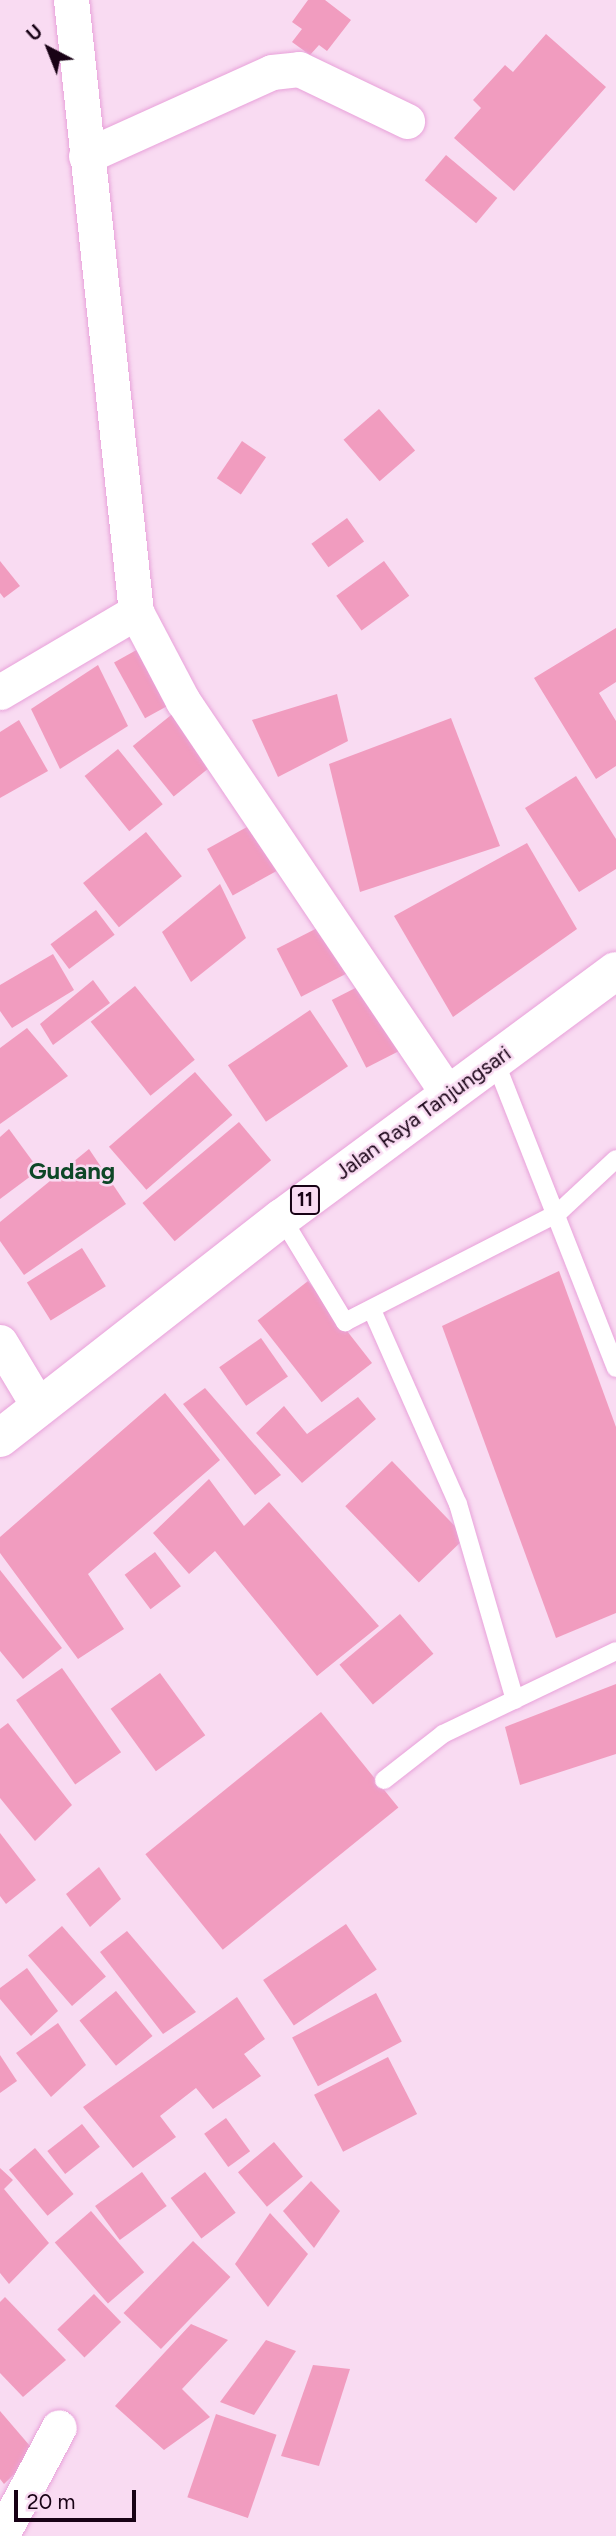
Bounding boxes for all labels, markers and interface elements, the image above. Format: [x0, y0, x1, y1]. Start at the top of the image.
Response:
north arrow [14, 14, 84, 84]
text: U [22, 20, 47, 46]
street label: Jalan Raya Tanjungsari [330, 1041, 516, 1185]
district label: Gudang [29, 1157, 115, 1185]
road number: 11 [289, 1184, 321, 1216]
scale bar [18, 2476, 140, 2520]
text: 20 m [27, 2489, 75, 2514]

